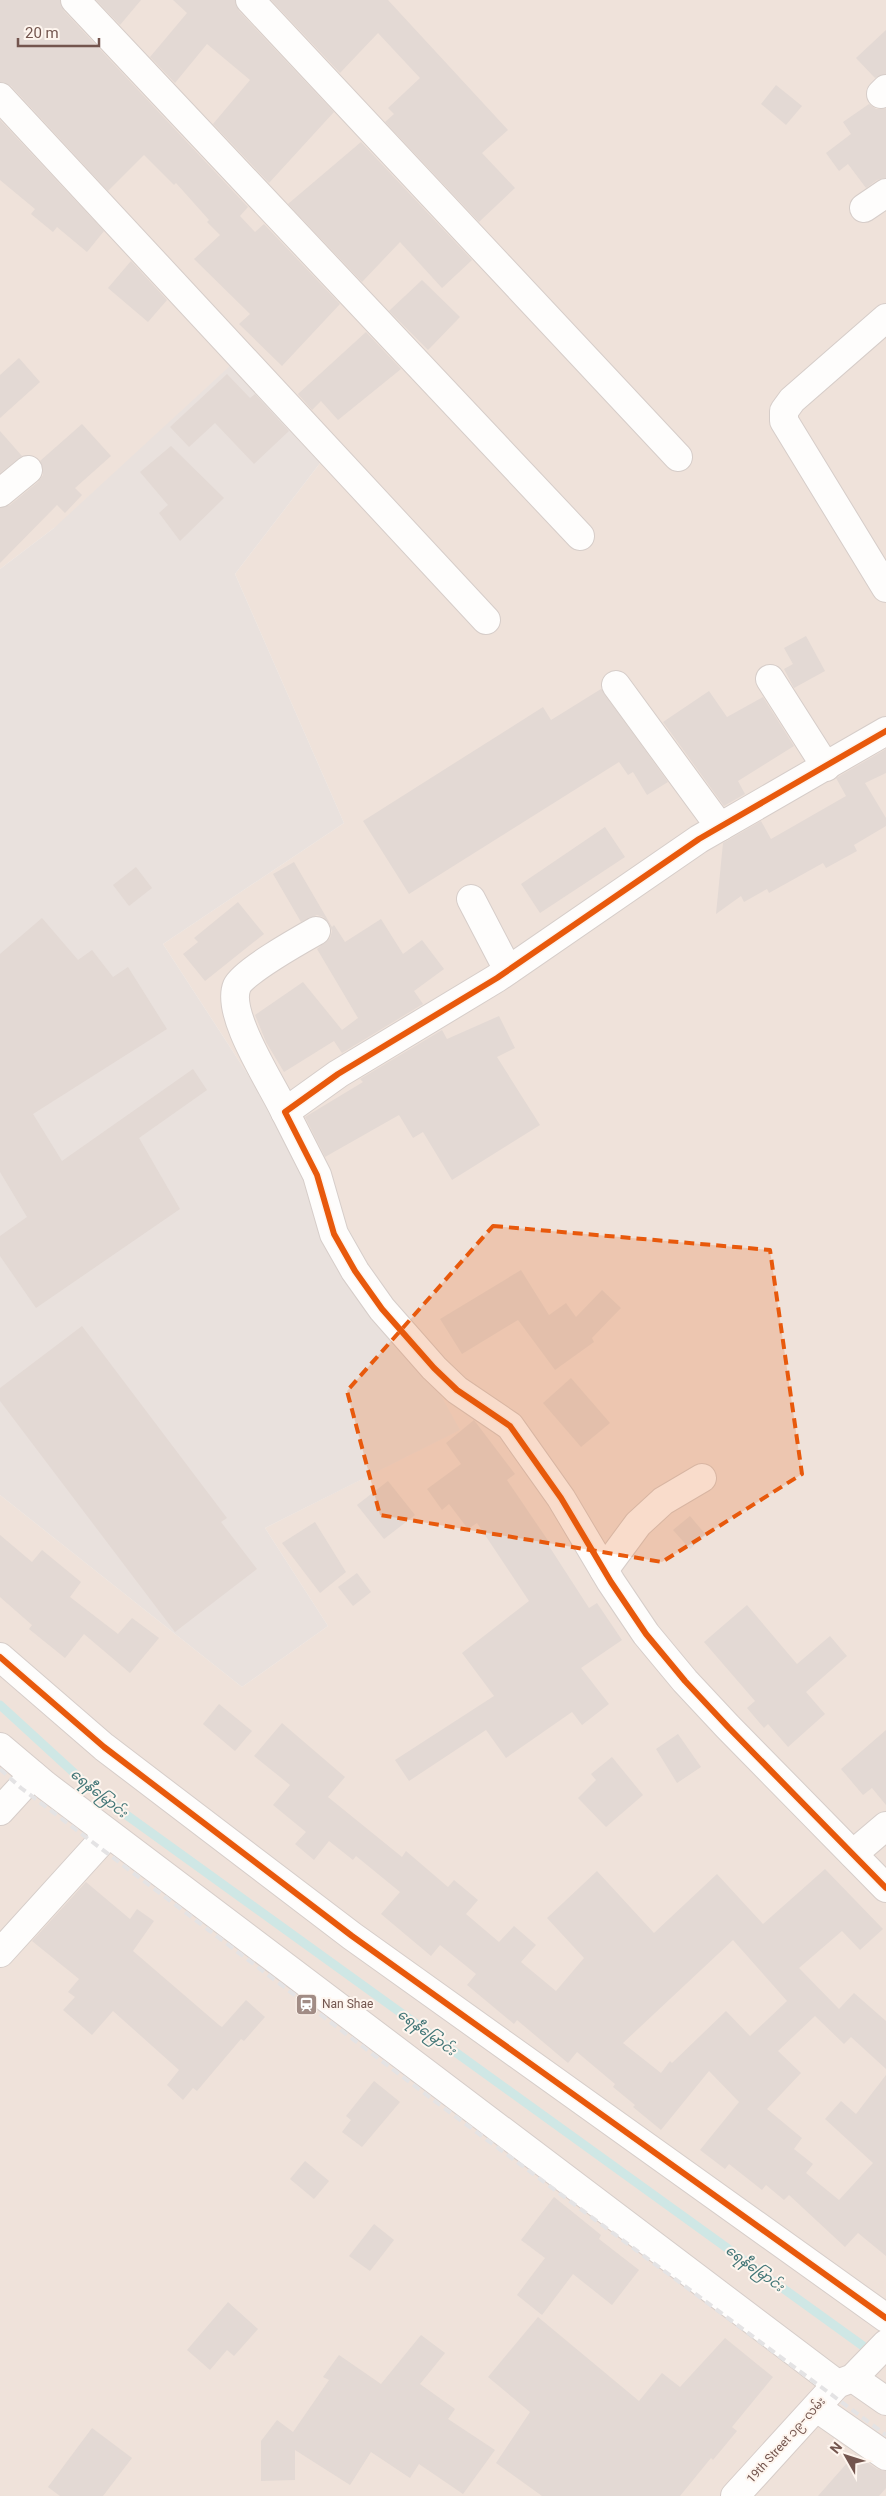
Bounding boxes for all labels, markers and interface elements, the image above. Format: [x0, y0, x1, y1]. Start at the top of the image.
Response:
scale bar [18, 15, 99, 47]
text: 20 m [25, 24, 59, 42]
water label: ရေနီမြောင်း [65, 1764, 133, 1824]
station icon: Nan Shae [294, 1992, 318, 2016]
place label: Nan Shae [322, 1997, 373, 2011]
water label: ရေနီမြောင်း [392, 2004, 461, 2062]
water label: ရေနီမြောင်း [720, 2240, 789, 2298]
street label: 19th Street ၁၉−လမ်း [742, 2393, 830, 2488]
north arrow [821, 2431, 871, 2481]
text: N [827, 2439, 845, 2457]

